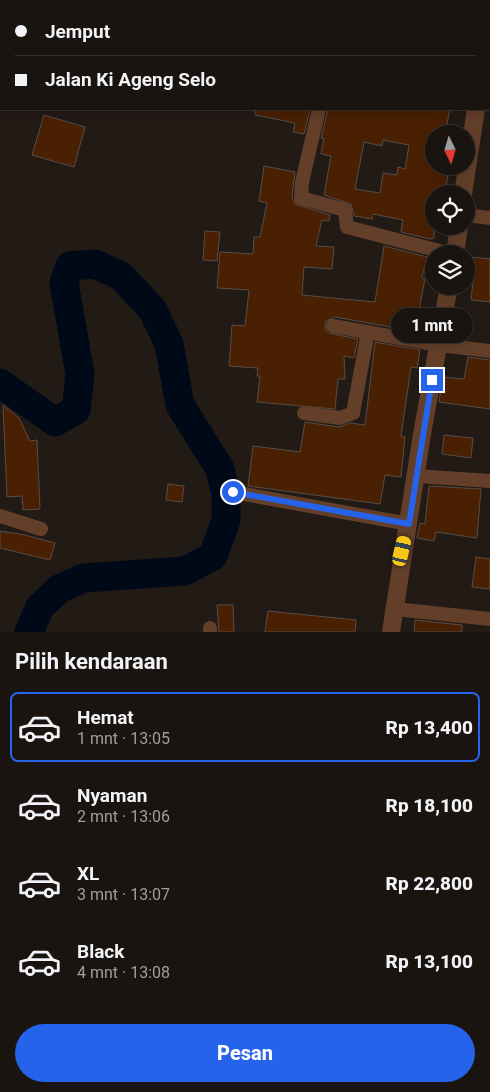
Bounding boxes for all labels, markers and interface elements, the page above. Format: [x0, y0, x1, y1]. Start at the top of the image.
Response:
text: Jemput [45, 20, 110, 43]
text: Jalan Ki Ageng Selo [45, 68, 216, 91]
north arrow [425, 125, 475, 175]
map controls [425, 125, 475, 295]
button: locate [425, 185, 475, 235]
button: layers [425, 245, 475, 295]
callout: 1 mnt [391, 308, 473, 342]
text: 1 mnt [411, 316, 453, 335]
route end [421, 369, 443, 391]
route start [222, 481, 244, 503]
car [391, 535, 412, 567]
text: Pilih kendaraan [15, 649, 168, 674]
icon: car [17, 705, 62, 750]
text: Hemat [77, 706, 134, 729]
text: Rp 13,400 [386, 716, 473, 739]
text: 1 mnt · 13:05 [77, 729, 170, 748]
icon: car [17, 783, 62, 828]
text: Nyaman [77, 784, 147, 807]
text: Rp 18,100 [386, 794, 473, 817]
text: 2 mnt · 13:06 [77, 807, 170, 826]
icon: car [17, 861, 62, 906]
text: XL [77, 862, 99, 885]
text: Rp 22,800 [386, 872, 473, 895]
text: 3 mnt · 13:07 [77, 885, 170, 904]
icon: car [17, 939, 62, 984]
text: Black [77, 940, 124, 963]
text: Rp 13,100 [386, 950, 473, 973]
text: 4 mnt · 13:08 [77, 963, 170, 982]
button: Pesan [15, 1024, 475, 1082]

